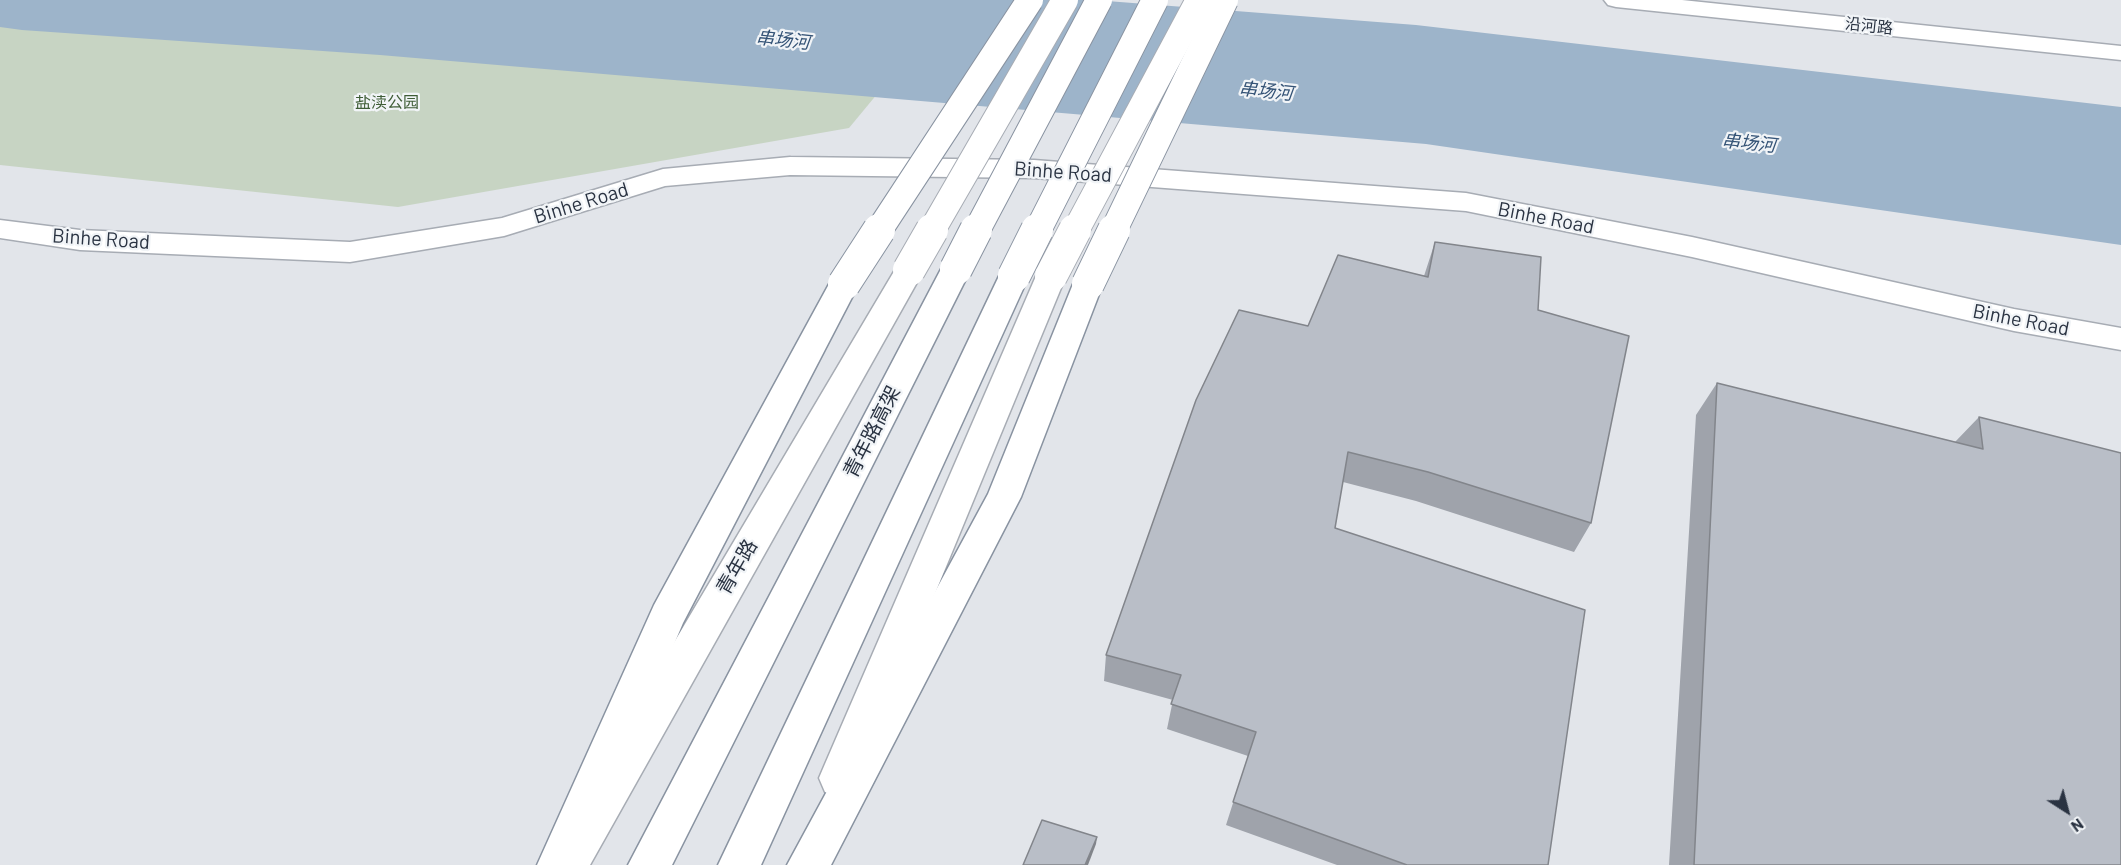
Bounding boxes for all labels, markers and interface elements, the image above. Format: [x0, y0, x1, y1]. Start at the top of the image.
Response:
street label: 沿河路 [1844, 14, 1894, 38]
water label: 串场河 [755, 26, 811, 54]
water label: 串场河 [1238, 77, 1294, 105]
park label: 盐渎公园 [355, 93, 419, 113]
water label: 串场河 [1721, 129, 1777, 157]
street label: Binhe Road [1013, 157, 1113, 187]
street label: Binhe Road [531, 177, 631, 229]
street label: Binhe Road [1496, 197, 1596, 239]
street label: Binhe Road [51, 224, 151, 254]
street label: Binhe Road [1971, 299, 2071, 341]
street label: 青年路高架 [839, 382, 905, 482]
street label: 青年路 [712, 535, 762, 599]
north arrow [2037, 781, 2097, 841]
text: N [2068, 815, 2088, 837]

